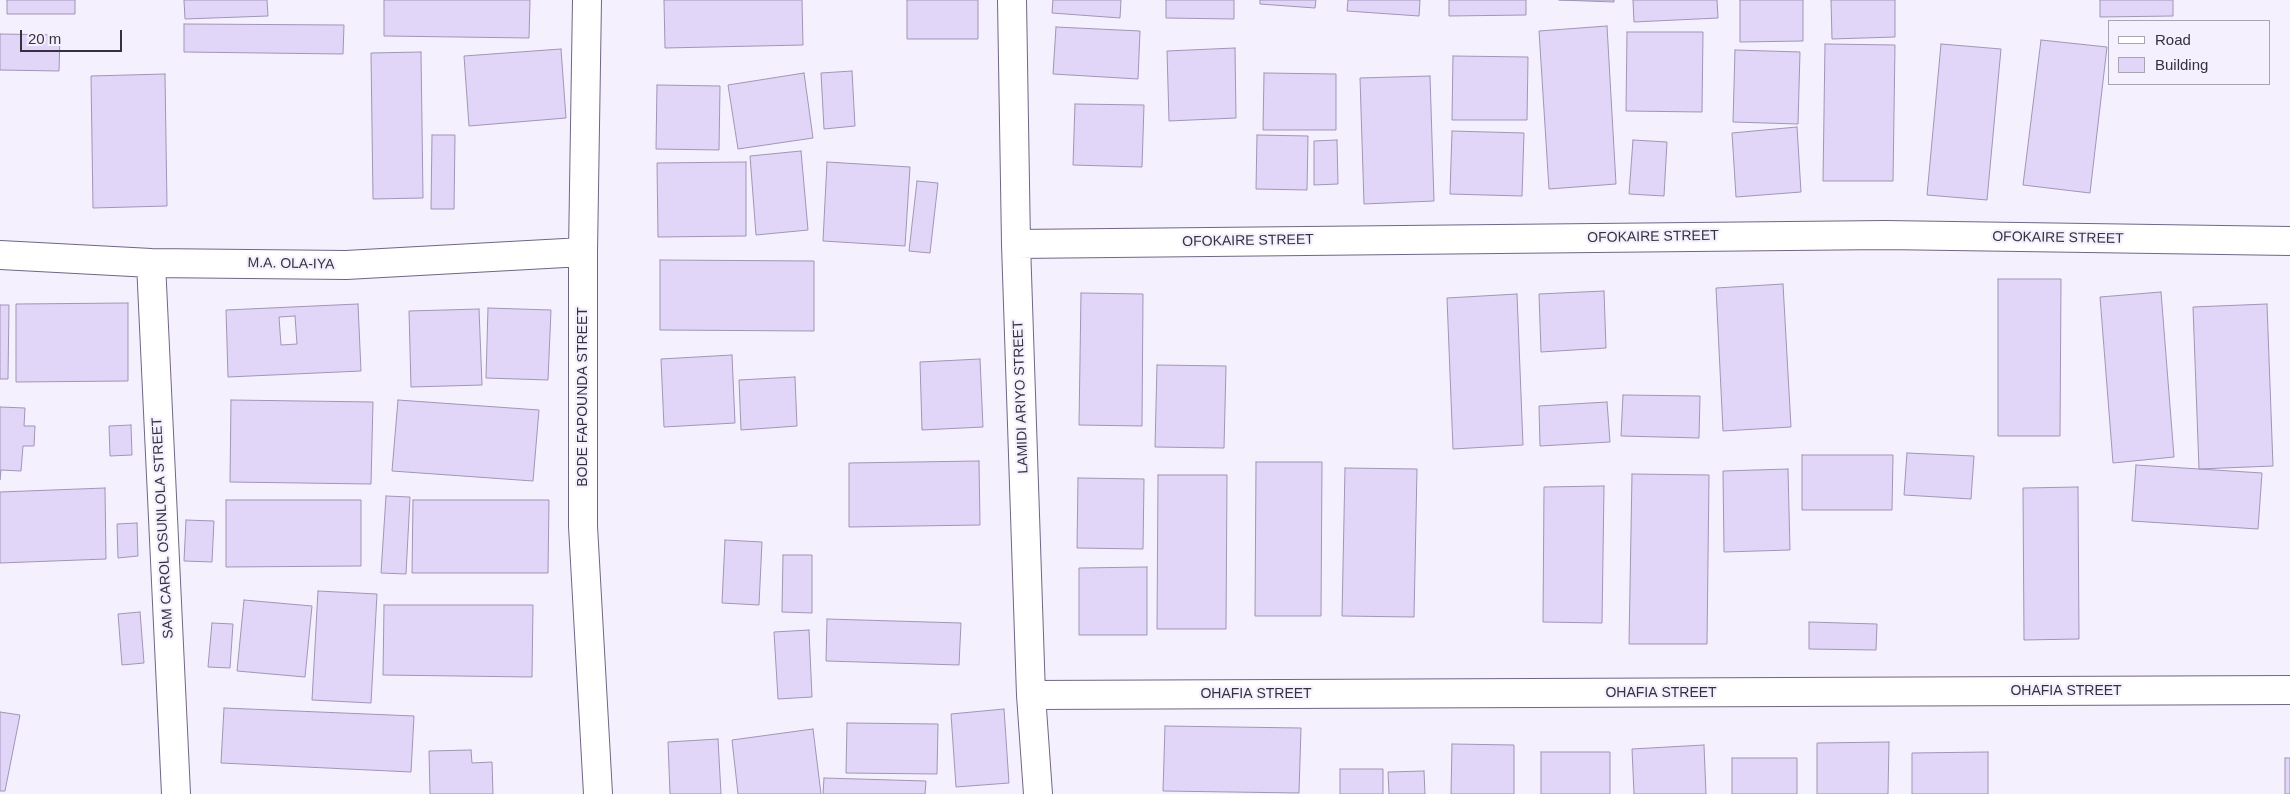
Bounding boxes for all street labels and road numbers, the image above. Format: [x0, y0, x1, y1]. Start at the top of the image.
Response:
street label: OFOKAIRE STREET [1587, 227, 1719, 247]
street label: OFOKAIRE STREET [1992, 228, 2124, 248]
street label: OFOKAIRE STREET [1182, 231, 1314, 251]
street label: M.A. OLA-IYA [247, 255, 335, 273]
street label: BODE FAPOUNDA STREET [575, 307, 591, 487]
street label: LAMIDI ARIYO STREET [1010, 320, 1032, 474]
street label: SAM CAROL OSUNLOLA STREET [149, 417, 177, 639]
street label: OHAFIA STREET [2010, 683, 2122, 699]
street label: OHAFIA STREET [1605, 685, 1717, 701]
street label: OHAFIA STREET [1200, 686, 1312, 702]

